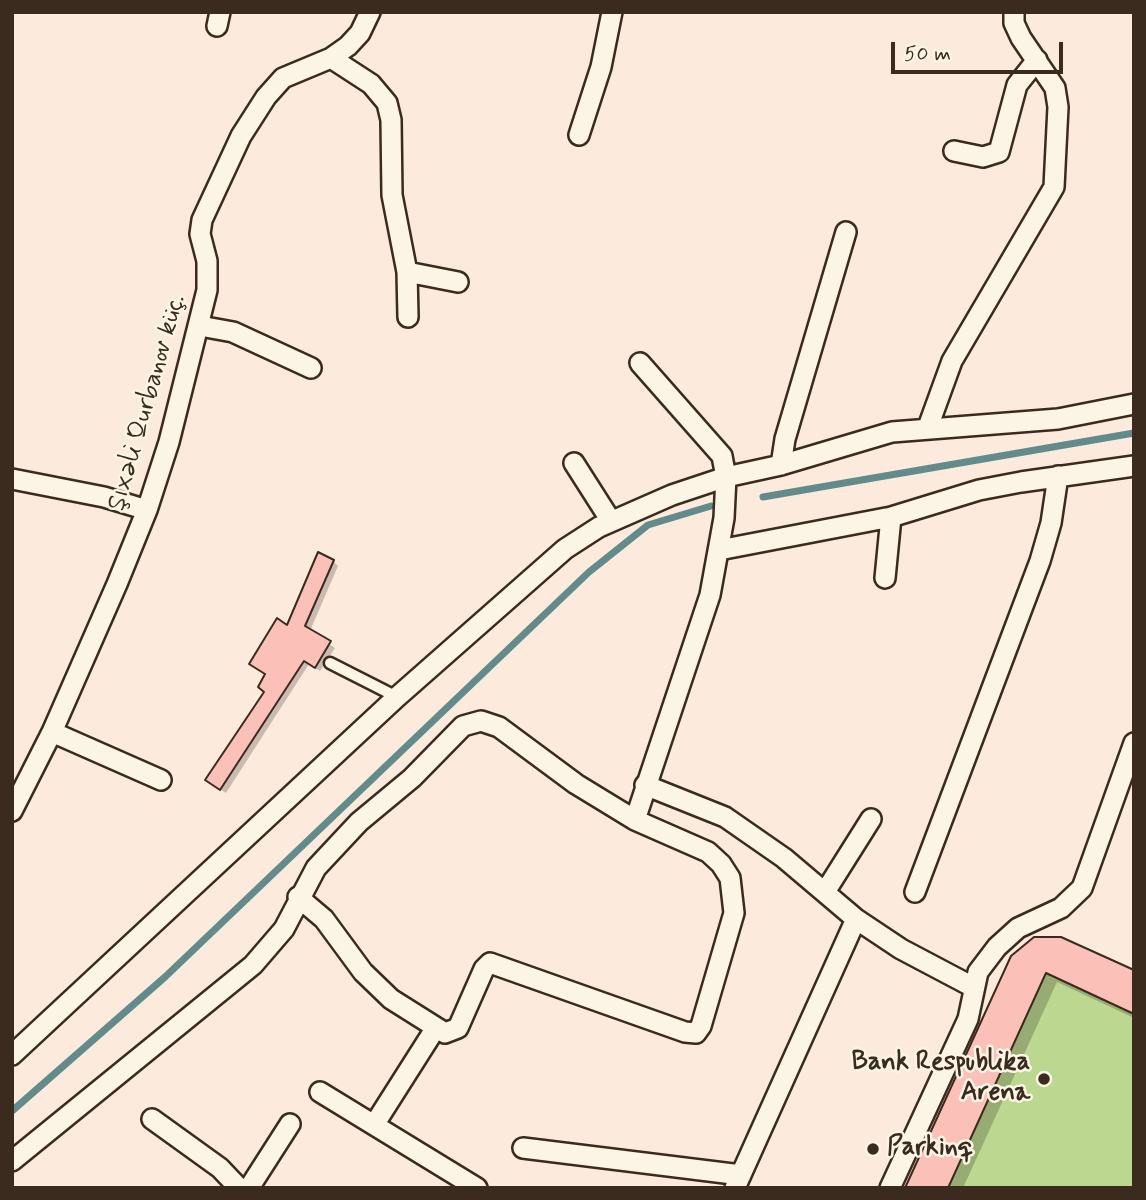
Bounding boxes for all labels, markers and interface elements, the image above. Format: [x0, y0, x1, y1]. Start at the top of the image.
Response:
scale bar [894, 28, 1066, 72]
text: 50 m [904, 40, 951, 68]
street label: Şıxəli Qurbanov küç. [102, 291, 194, 515]
place label: Bank Respublika Arena [851, 1048, 1030, 1110]
marker: Bank Respublika Arena [1036, 1071, 1052, 1087]
place label: Parkinq [887, 1133, 973, 1165]
marker: Parkinq [865, 1141, 881, 1157]

